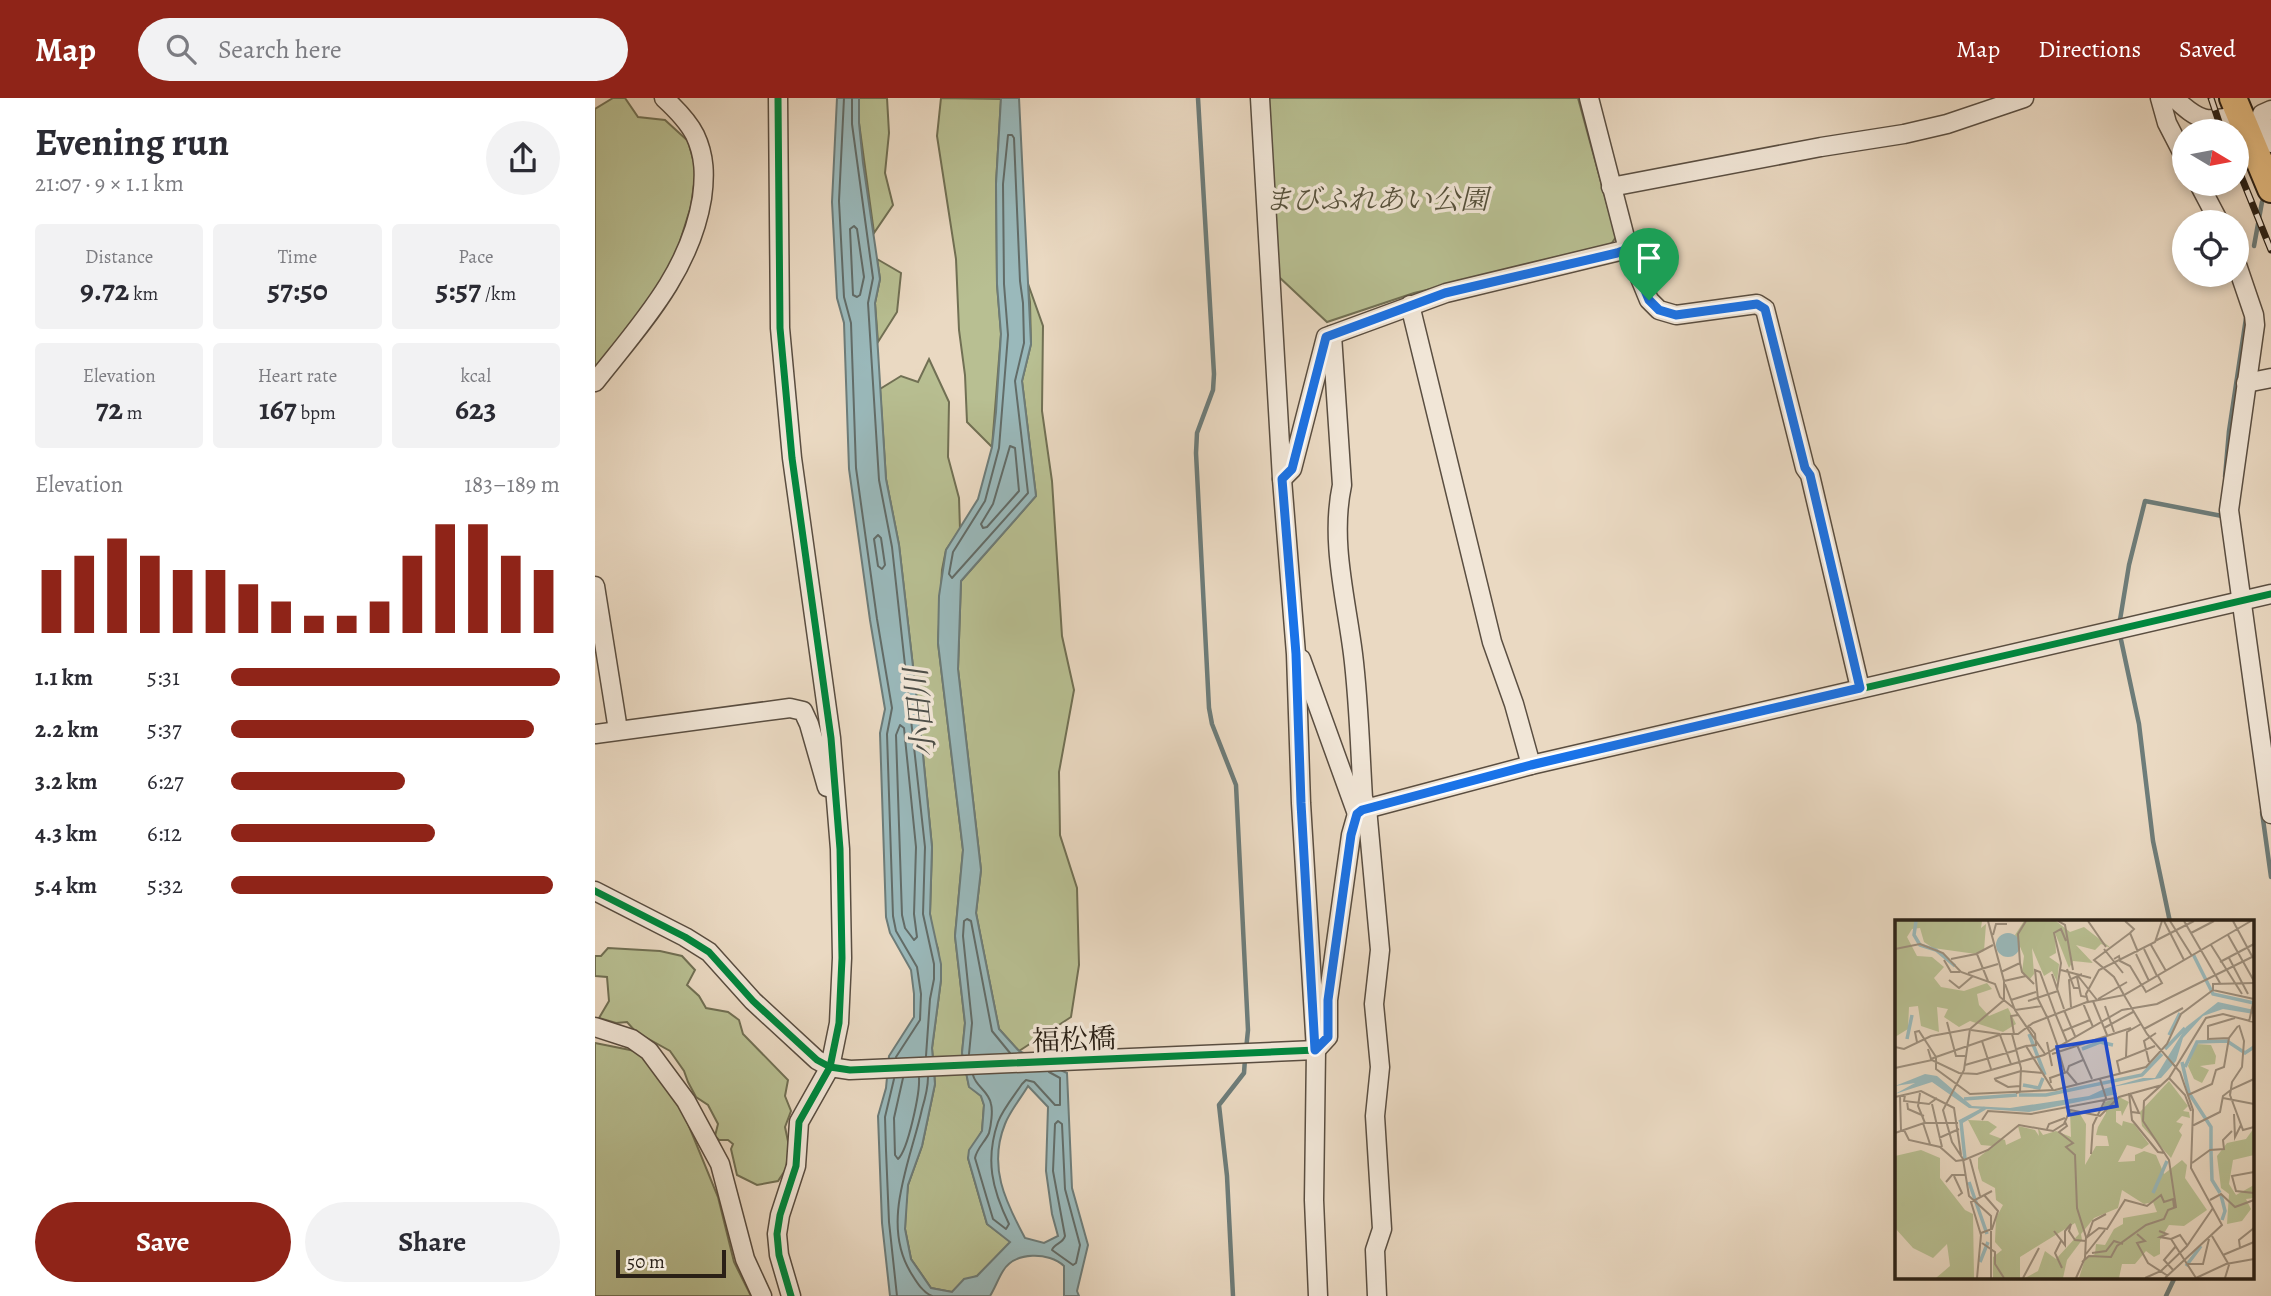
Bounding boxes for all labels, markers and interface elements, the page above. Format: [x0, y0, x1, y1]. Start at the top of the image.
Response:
search box [138, 18, 628, 81]
text: Map [35, 27, 96, 72]
icon: search [162, 30, 200, 68]
text: Search here [218, 32, 342, 67]
text: Map [1956, 33, 2000, 65]
text: Directions [2038, 33, 2141, 65]
text: Saved [2179, 33, 2236, 65]
text: Evening run [35, 116, 229, 168]
north arrow [2172, 119, 2249, 196]
map controls [2172, 119, 2249, 287]
button: share [486, 121, 560, 195]
text: 21:07 · 9 × 1.1 km [35, 168, 184, 199]
park label: まびふれあい公園 [1264, 181, 1492, 219]
button: locate [2172, 210, 2249, 287]
pin [1619, 228, 1679, 300]
icon: arrive [1630, 239, 1668, 277]
text: Distance [85, 244, 153, 270]
text: Time [278, 244, 317, 270]
text: Pace [458, 244, 493, 270]
text: 9.72 [80, 270, 129, 310]
text: 57:50 [267, 270, 328, 310]
text: 5:57 [435, 270, 481, 310]
text: km [129, 281, 158, 307]
text: /km [481, 281, 516, 307]
text: Elevation [83, 363, 156, 389]
text: Heart rate [258, 363, 337, 389]
text: kcal [461, 363, 491, 389]
text: 72 [96, 389, 123, 429]
text: 167 [259, 389, 297, 429]
text: 623 [455, 389, 497, 429]
text: m [123, 400, 143, 426]
text: bpm [297, 400, 336, 426]
text: Elevation [35, 469, 123, 500]
text: 183–189 m [464, 469, 560, 500]
text: 1.1 km [35, 662, 93, 693]
text: 5:31 [147, 662, 180, 693]
water label: 小田川 [895, 663, 945, 760]
text: 2.2 km [35, 714, 99, 745]
text: 5:37 [147, 714, 182, 745]
text: 3.2 km [35, 766, 98, 797]
text: 6:27 [147, 766, 184, 797]
text: 4.3 km [35, 818, 97, 849]
text: 6:12 [147, 818, 182, 849]
text: 5.4 km [35, 870, 97, 901]
text: 5:32 [147, 870, 183, 901]
inset map [1895, 920, 2253, 1278]
street label: 福松橋 [1031, 1020, 1117, 1060]
button: Save [35, 1202, 291, 1282]
button: Share [305, 1202, 560, 1282]
scale bar [616, 1247, 726, 1279]
text: 50 m [627, 1249, 665, 1275]

